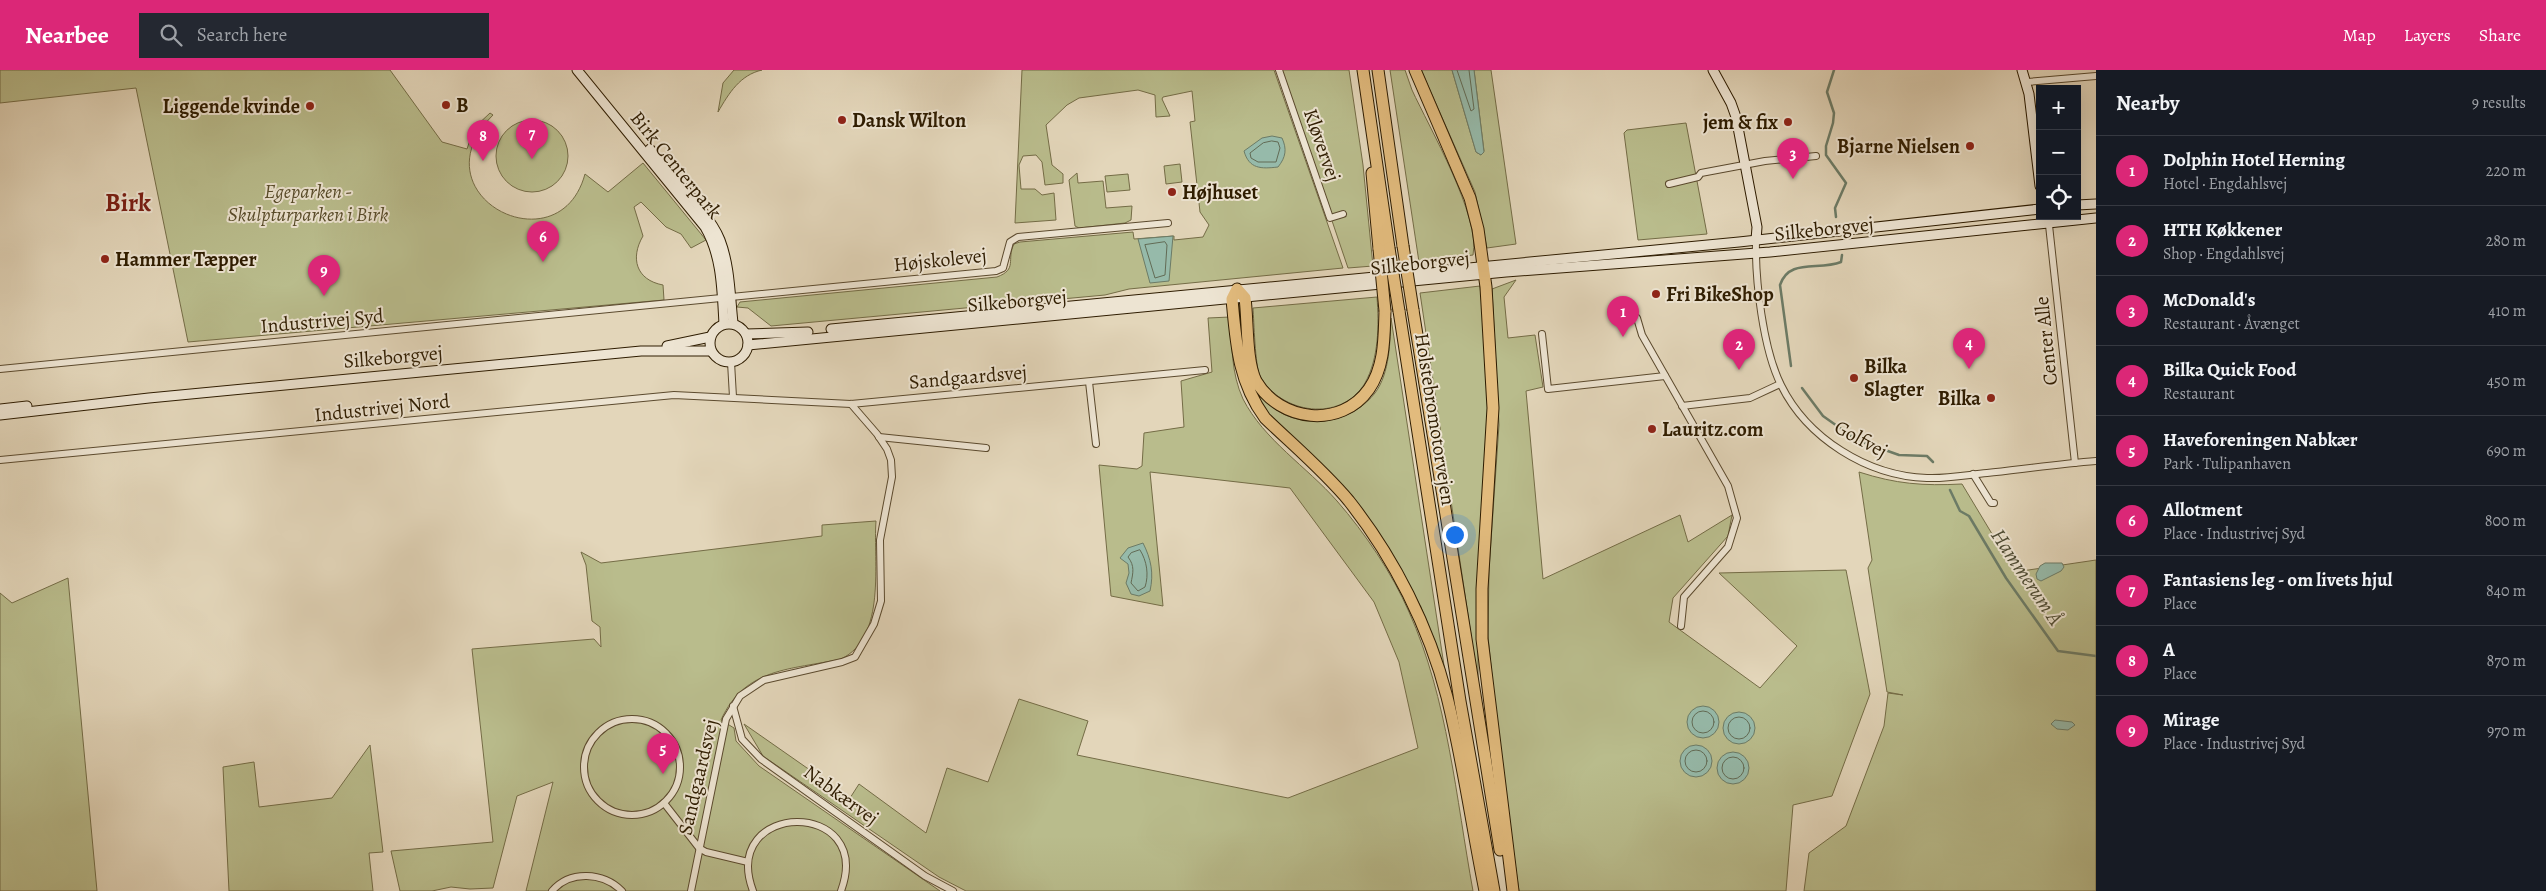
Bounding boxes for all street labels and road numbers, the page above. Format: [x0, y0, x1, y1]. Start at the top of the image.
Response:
street label: Birk Centerpark [624, 105, 728, 225]
street label: Kløvervej [1297, 105, 1347, 185]
street label: Silkeborgvej [1773, 210, 1875, 248]
street label: Højskolevej [892, 242, 988, 278]
street label: Silkeborgvej [1369, 244, 1471, 282]
street label: Silkeborgvej [966, 283, 1068, 319]
street label: Center Alle [2028, 295, 2064, 387]
street label: Industrivej Syd [259, 302, 385, 340]
street label: Holstebromotorvejen [1408, 331, 1462, 507]
street label: Silkeborgvej [342, 339, 444, 375]
street label: Sandgaardsvej [908, 358, 1028, 396]
street label: Industrivej Nord [313, 387, 451, 429]
street label: Golfvej [1830, 413, 1892, 465]
street label: Sandgaardsvej [672, 716, 724, 838]
street label: Nabkærvej [798, 759, 884, 831]

